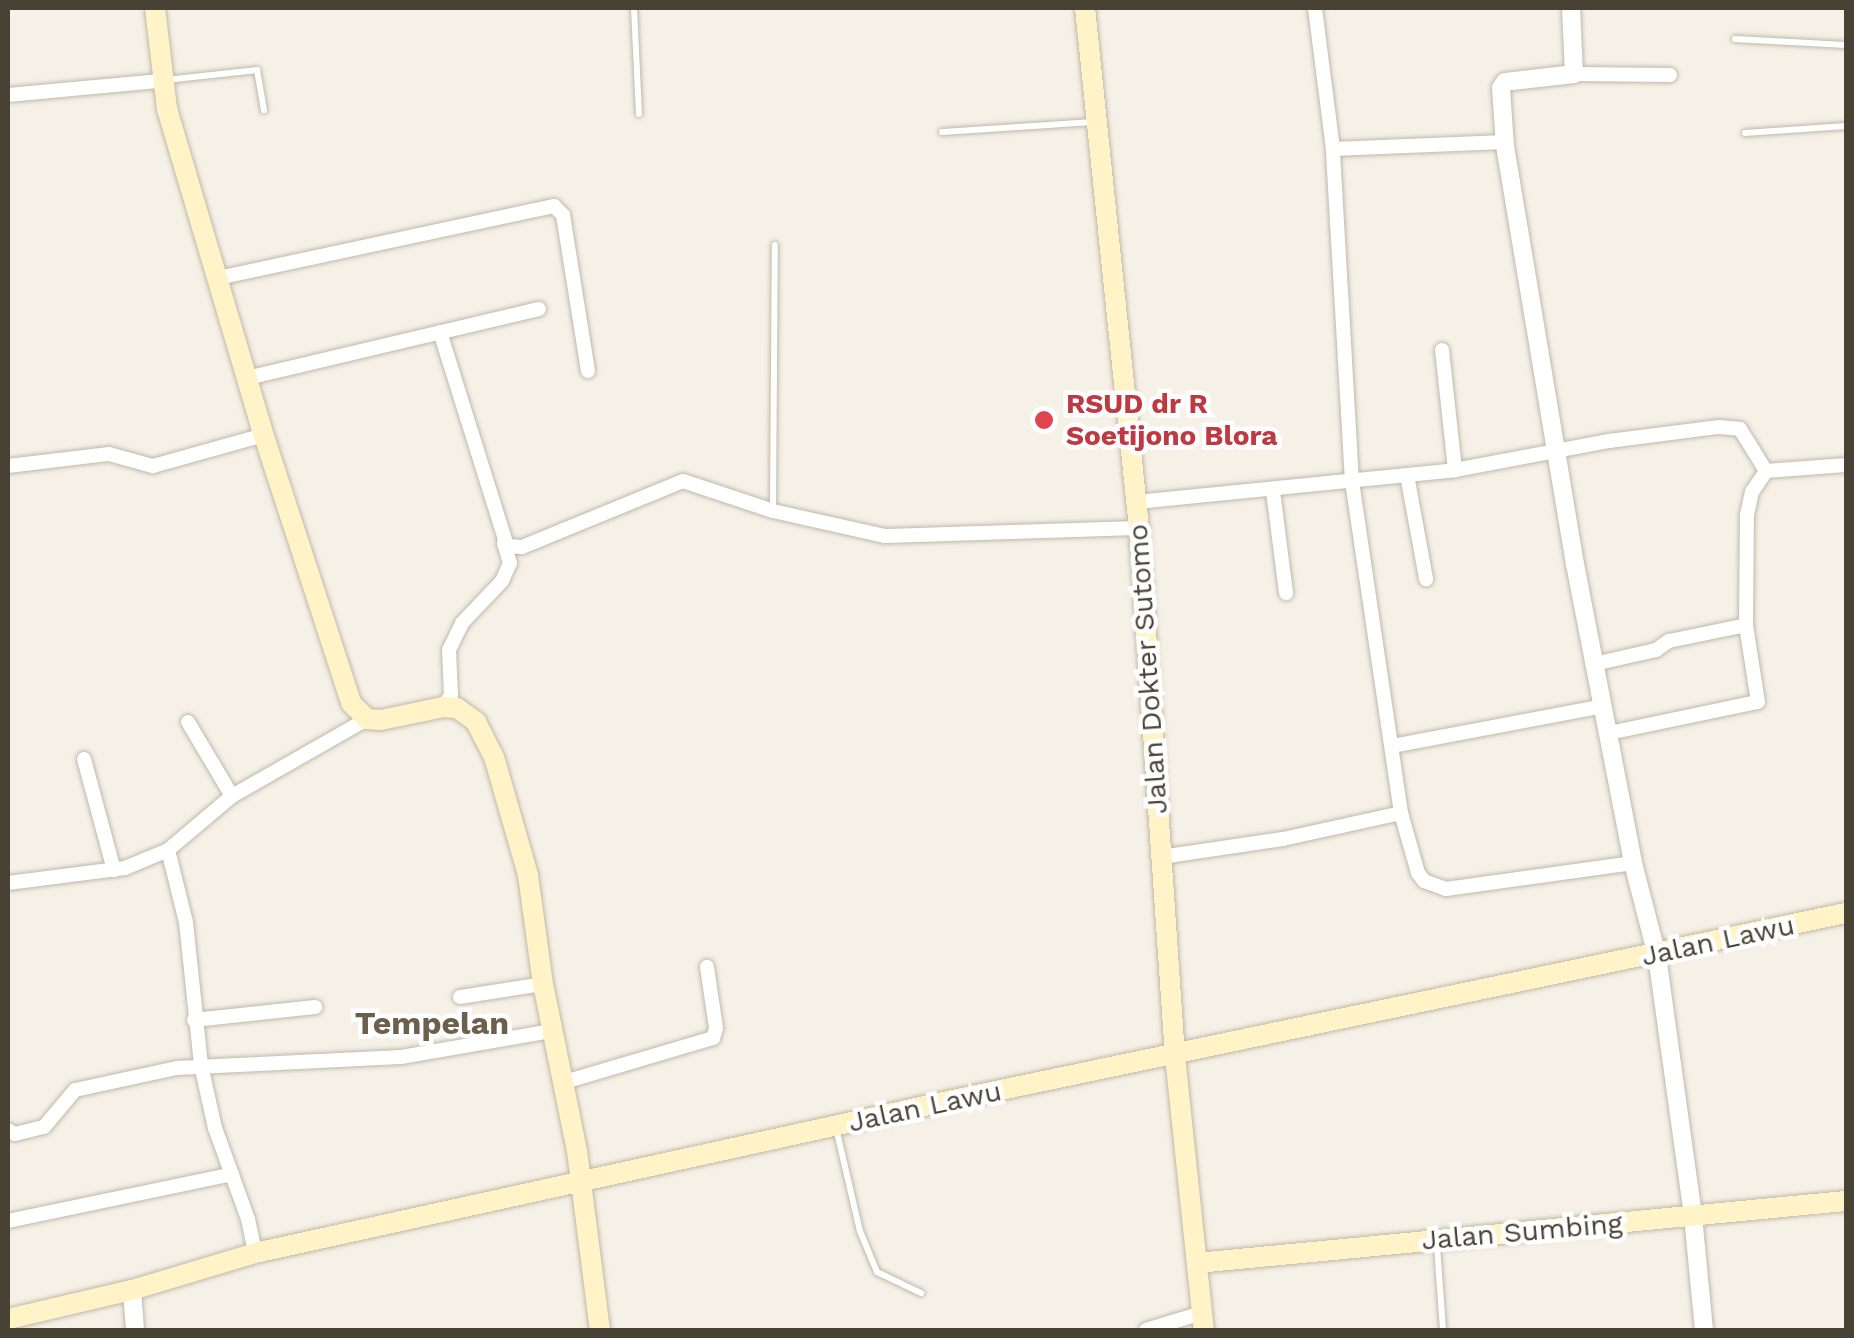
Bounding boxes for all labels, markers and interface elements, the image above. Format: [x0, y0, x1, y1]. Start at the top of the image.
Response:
place label: RSUD dr R Soetijono Blora [1066, 387, 1277, 453]
marker: RSUD dr R Soetijono Blora [1031, 407, 1057, 433]
street label: Jalan Dokter Sutomo [1121, 523, 1175, 815]
street label: Jalan Lawu [1638, 908, 1798, 974]
district label: Tempelan [355, 1004, 509, 1042]
street label: Jalan Lawu [845, 1074, 1005, 1140]
street label: Jalan Sumbing [1420, 1206, 1624, 1258]

